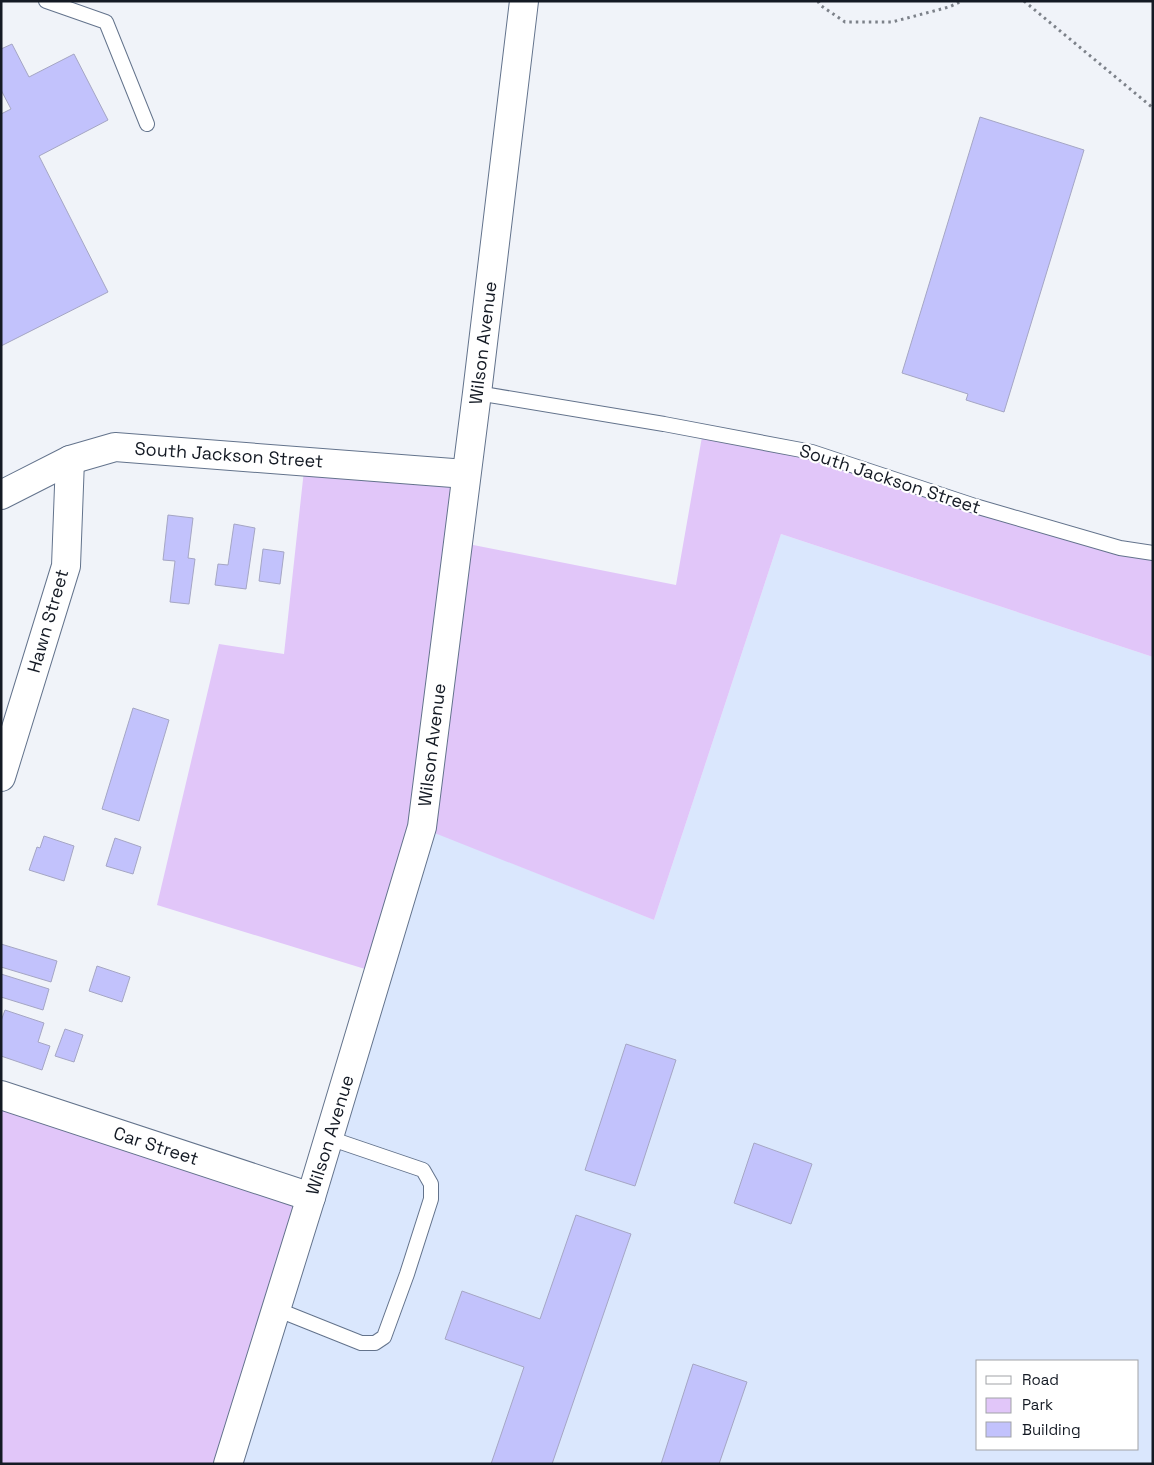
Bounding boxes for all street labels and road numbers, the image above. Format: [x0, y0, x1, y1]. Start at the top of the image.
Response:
street label: Wilson Avenue [464, 280, 501, 406]
street label: South Jackson Street [134, 436, 324, 473]
street label: South Jackson Street [797, 438, 984, 519]
street label: Hawn Street [22, 566, 73, 675]
street label: Wilson Avenue [413, 682, 450, 808]
street label: Wilson Avenue [300, 1072, 359, 1198]
street label: Car Street [111, 1121, 202, 1170]

